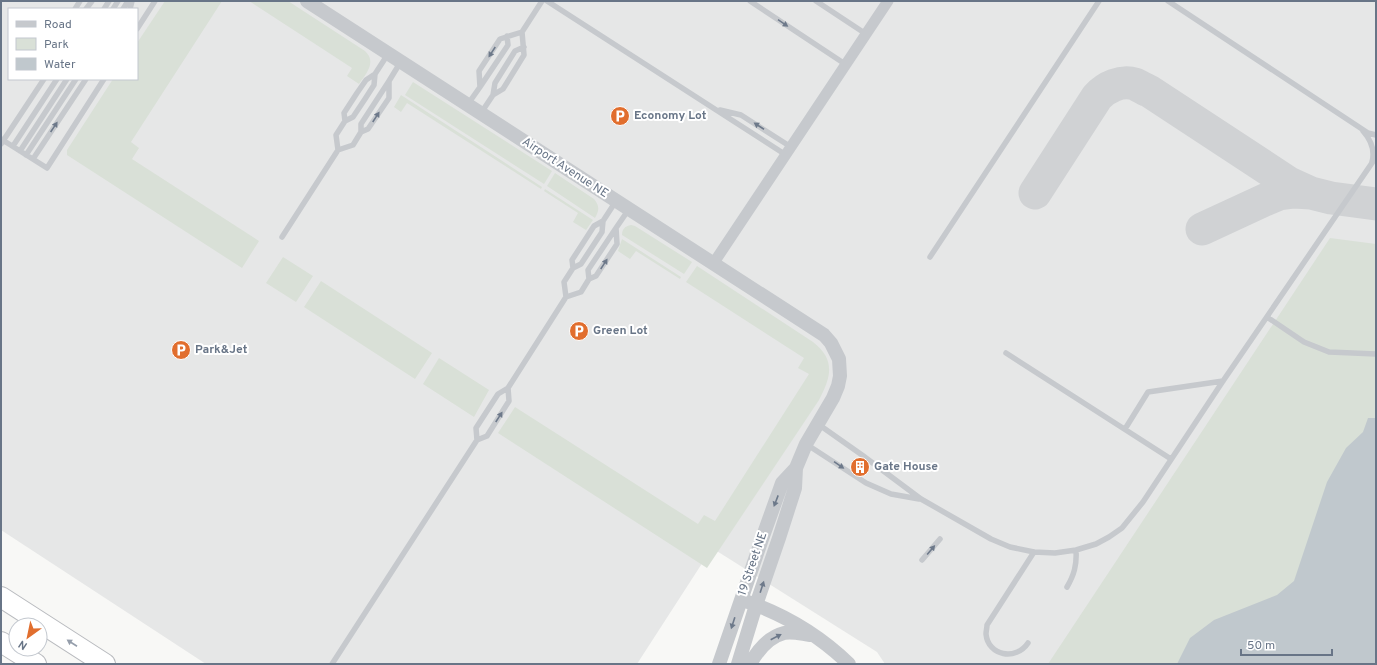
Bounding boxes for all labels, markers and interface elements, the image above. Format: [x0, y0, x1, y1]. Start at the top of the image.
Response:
legend [8, 8, 138, 80]
text: Road [44, 17, 72, 33]
one-way arrow [778, 19, 788, 27]
text: Park [44, 37, 69, 53]
one-way arrow [488, 46, 495, 58]
text: Water [44, 57, 76, 73]
parking icon: Economy Lot [609, 105, 631, 127]
place label: Economy Lot [634, 108, 707, 124]
one-way arrow [372, 112, 380, 122]
one-way arrow [50, 122, 58, 132]
one-way arrow [753, 122, 764, 130]
street label: Airport Avenue NE [519, 134, 611, 202]
one-way arrow [600, 259, 608, 269]
parking icon: Green Lot [568, 320, 590, 342]
place label: Green Lot [593, 323, 648, 339]
parking icon: Park&Jet [170, 339, 192, 361]
place label: Park&Jet [195, 342, 248, 358]
one-way arrow [495, 411, 502, 423]
building icon: Gate House [849, 456, 871, 478]
place label: Gate House [874, 459, 938, 475]
one-way arrow [833, 461, 844, 469]
one-way arrow [772, 495, 778, 507]
street label: 19 Street NE [735, 530, 771, 598]
one-way arrow [927, 544, 936, 555]
one-way arrow [759, 580, 765, 592]
north arrow [8, 617, 48, 657]
one-way arrow [730, 618, 736, 630]
scale bar [1241, 631, 1332, 657]
one-way arrow [770, 634, 782, 640]
text: N [16, 637, 30, 653]
text: 50 m [1247, 638, 1275, 654]
one-way arrow [67, 639, 77, 647]

